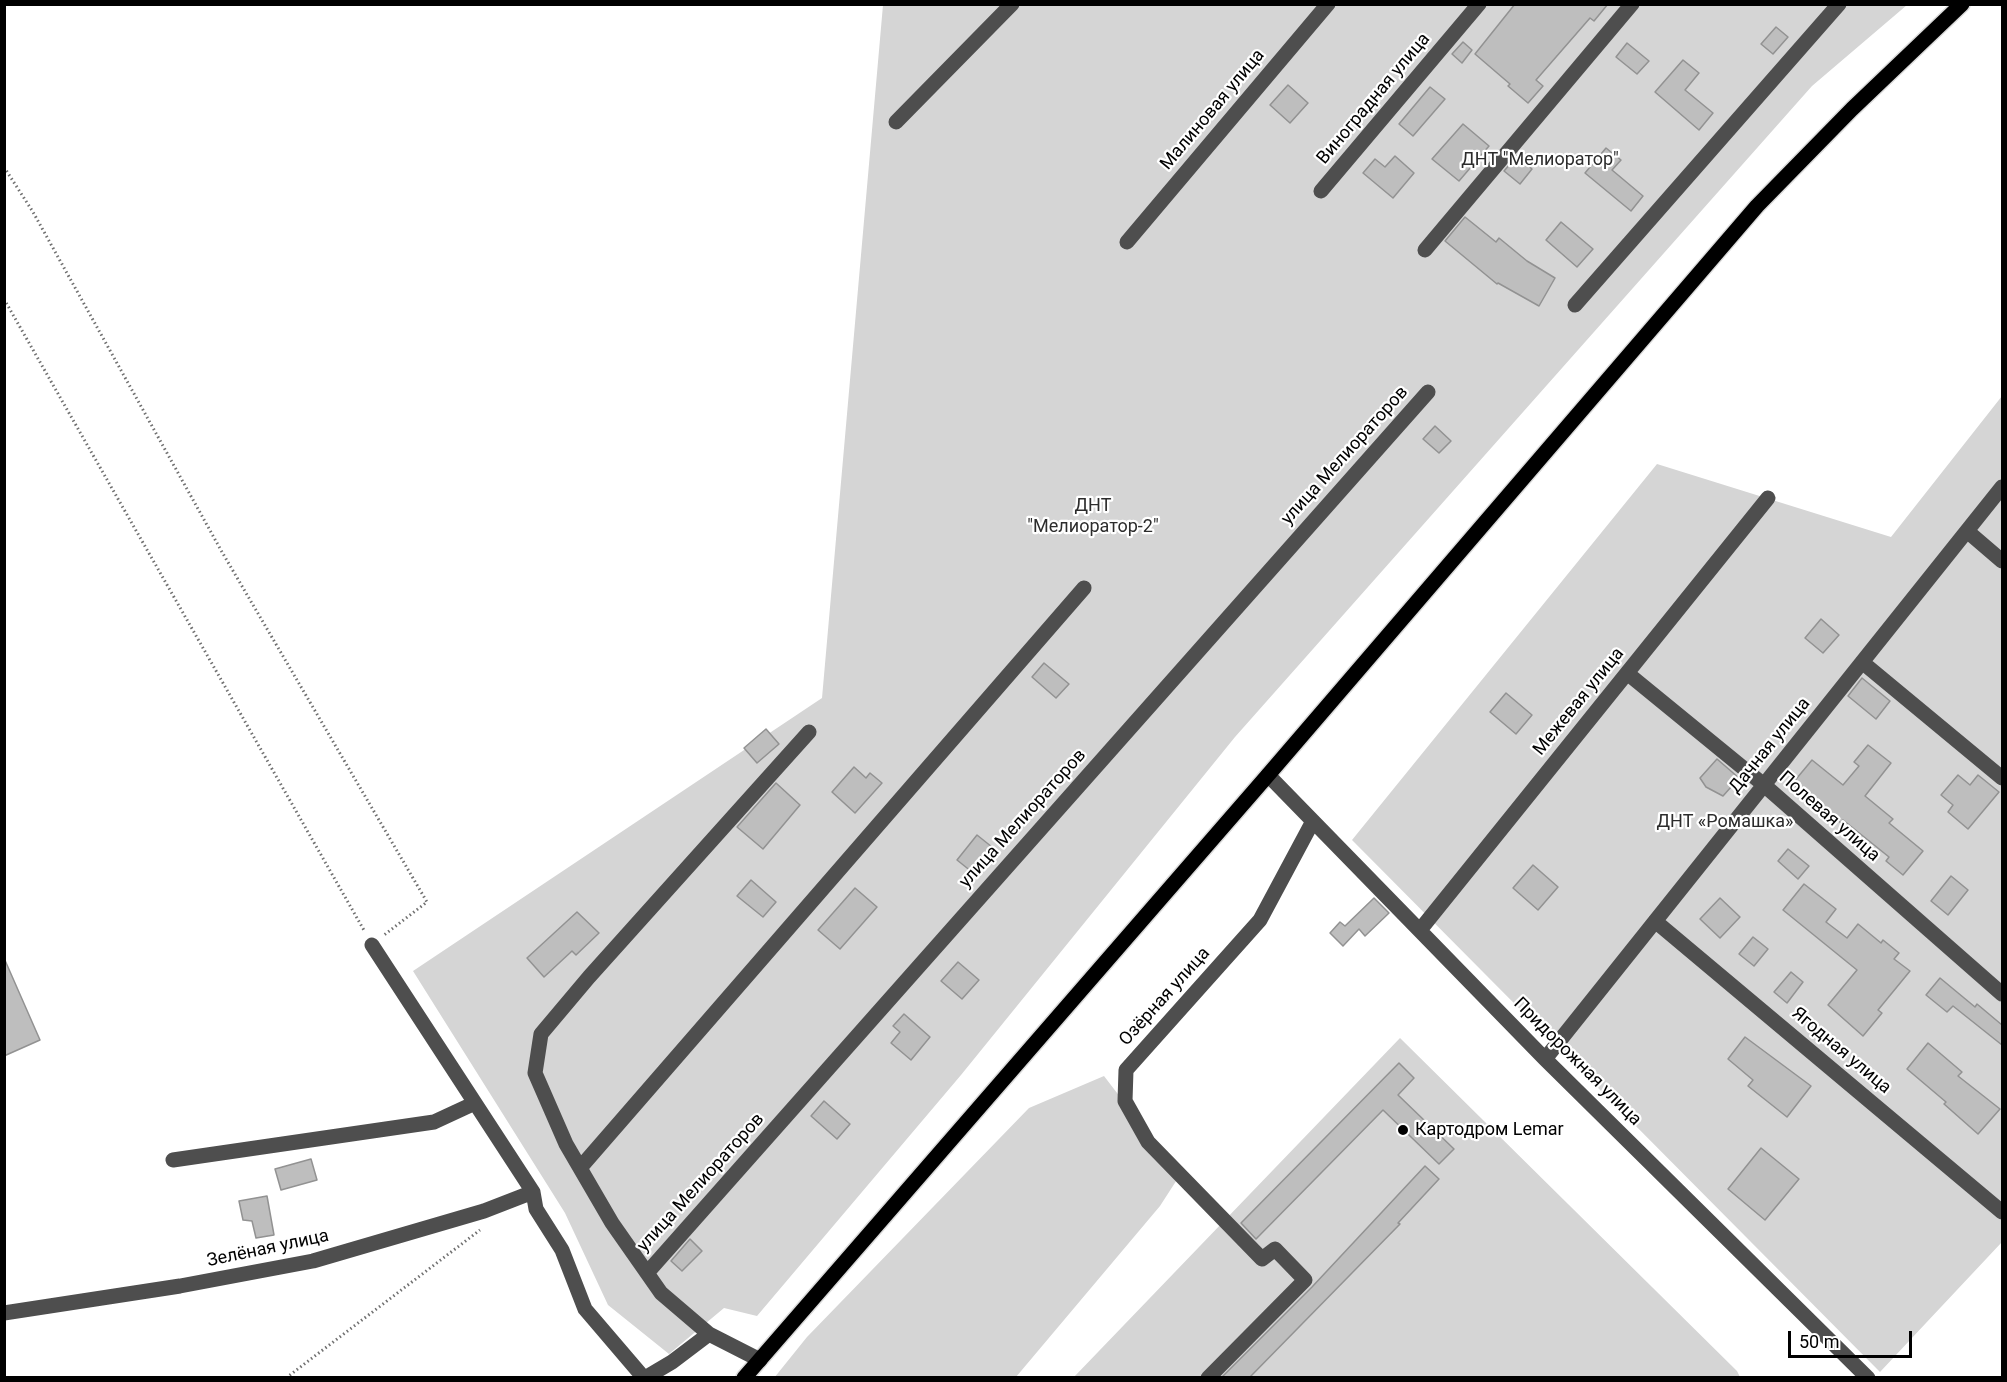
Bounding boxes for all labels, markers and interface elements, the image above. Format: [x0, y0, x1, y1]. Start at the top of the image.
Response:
street label: Виноградная улица [1313, 29, 1435, 169]
street label: Малиновая улица [1156, 45, 1270, 175]
park label: ДНТ "Мелиоратор" [1461, 149, 1619, 171]
street label: улица Мелиораторов [1277, 382, 1413, 530]
park label: ДНТ "Мелиоратор-2" [1027, 495, 1159, 538]
street label: Межевая улица [1529, 644, 1629, 760]
street label: Дачная улица [1725, 694, 1815, 798]
street label: улица Мелиораторов [955, 745, 1091, 893]
street label: Полевая улица [1774, 767, 1884, 867]
park label: ДНТ «Ромашка» [1657, 811, 1793, 833]
street label: Озёрная улица [1115, 943, 1215, 1051]
street label: Придорожная улица [1508, 993, 1646, 1131]
street label: Ягодная улица [1787, 1003, 1895, 1099]
street label: улица Мелиораторов [633, 1109, 769, 1257]
place label: Картодром Lemar [1415, 1119, 1564, 1141]
marker: Картодром Lemar [1396, 1123, 1410, 1137]
street label: Зелёная улица [205, 1226, 331, 1272]
scale bar [1791, 1319, 1916, 1357]
text: 50 m [1799, 1331, 1839, 1352]

